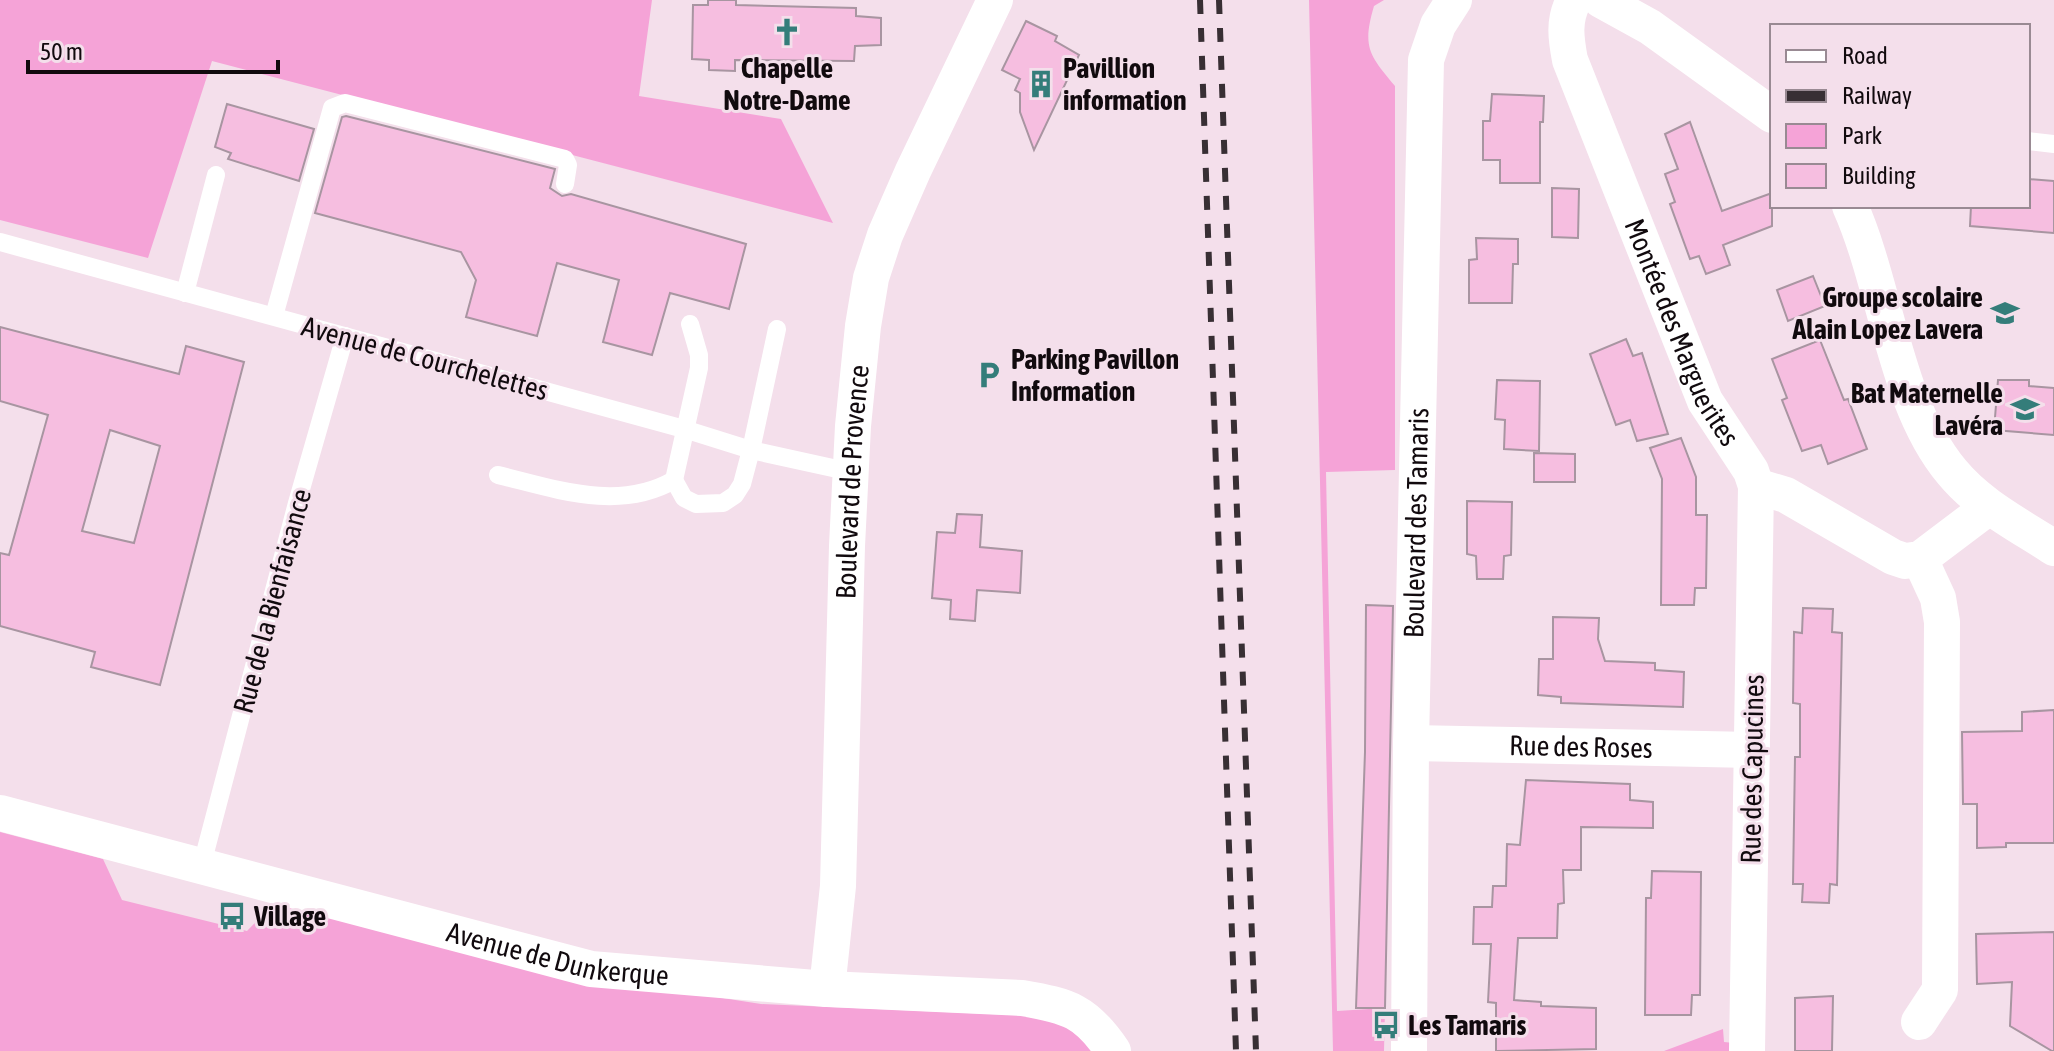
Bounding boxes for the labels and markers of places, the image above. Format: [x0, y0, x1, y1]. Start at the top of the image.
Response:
church icon: Chapelle Notre-Dame [772, 17, 802, 47]
place label: Chapelle Notre-Dame [723, 52, 851, 116]
place label: Pavillion information [1063, 52, 1187, 116]
building icon: Pavillion information [1026, 69, 1056, 99]
place label: Groupe scolaire Alain Lopez Lavera [1792, 281, 1983, 345]
school or university icon: Groupe scolaire Alain Lopez Lavera [1990, 298, 2020, 328]
place label: Parking Pavillon Information [1011, 343, 1179, 407]
parking icon: Parking Pavillon Information [974, 360, 1004, 390]
place label: Bat Maternelle Lavéra [1851, 377, 2003, 441]
school or university icon: Bat Maternelle Lavéra [2010, 394, 2040, 424]
place label: Village [253, 900, 326, 932]
bus stop icon: Village [217, 901, 247, 931]
place label: Les Tamaris [1408, 1009, 1527, 1041]
bus stop icon: Les Tamaris [1371, 1010, 1401, 1040]

